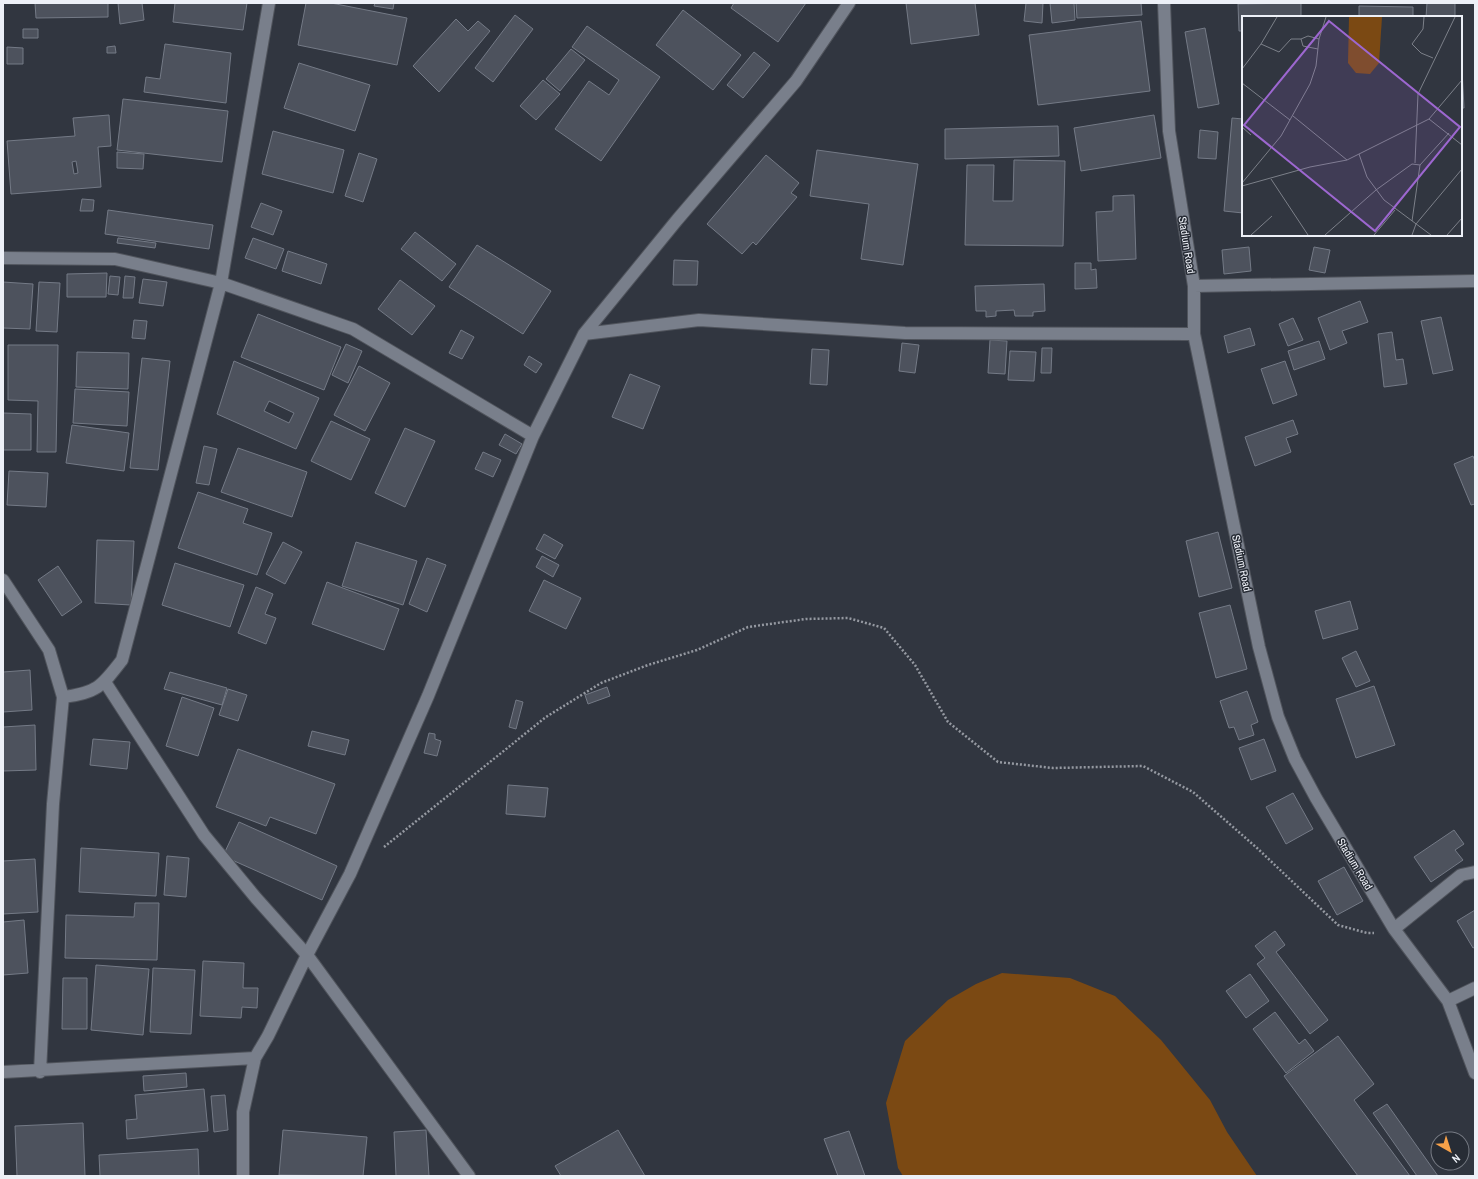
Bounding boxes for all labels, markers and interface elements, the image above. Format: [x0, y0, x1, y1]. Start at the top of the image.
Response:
inset map [1242, 16, 1462, 236]
street label: Stadium Road [1176, 215, 1198, 275]
street label: Stadium Road [1229, 533, 1255, 593]
street label: Stadium Road [1334, 836, 1376, 892]
north arrow [1430, 1131, 1470, 1171]
text: N [1449, 1151, 1463, 1166]

